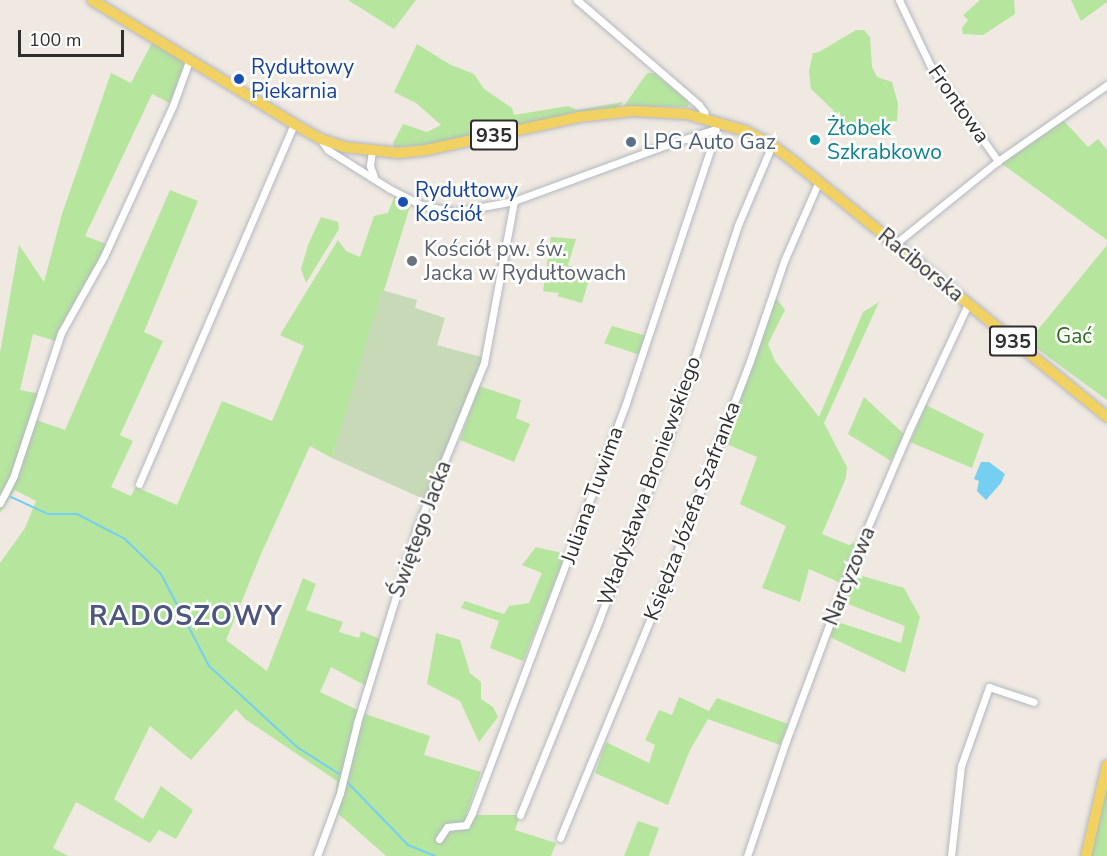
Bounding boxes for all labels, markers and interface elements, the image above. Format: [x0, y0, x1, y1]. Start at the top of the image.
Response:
scale bar [21, 18, 128, 56]
text: 100 m [29, 28, 81, 52]
place label: Rydułtowy Piekarnia [251, 54, 354, 104]
street label: Frontowa [923, 60, 995, 148]
marker: Rydułtowy Piekarnia [232, 72, 246, 86]
place label: Żłobek Szkrabkowo [827, 115, 942, 165]
road number: 935 [470, 118, 518, 152]
place label: LPG Auto Gaz [643, 129, 776, 155]
marker: Żłobek Szkrabkowo [808, 133, 822, 147]
marker: LPG Auto Gaz [624, 135, 638, 149]
place label: Rydułtowy Kościół [415, 177, 518, 227]
marker: Rydułtowy Kościół [396, 195, 410, 209]
street label: Raciborska [873, 223, 969, 307]
place label: Kościół pw. św. Jacka w Rydułtowach [424, 236, 626, 286]
marker: Kościół pw. św. Jacka w Rydułtowach [405, 254, 419, 268]
park label: Gać [1056, 323, 1092, 349]
road number: 935 [989, 324, 1037, 358]
street label: Władysława Broniewskiego [592, 353, 706, 609]
street label: Księdza Józefa Szafranka [639, 398, 745, 624]
street label: Juliana Tuwima [556, 423, 628, 567]
street label: Świętego Jacka [384, 457, 456, 601]
street label: Narcyzowa [818, 523, 880, 629]
district label: RADOSZOWY [89, 601, 283, 633]

